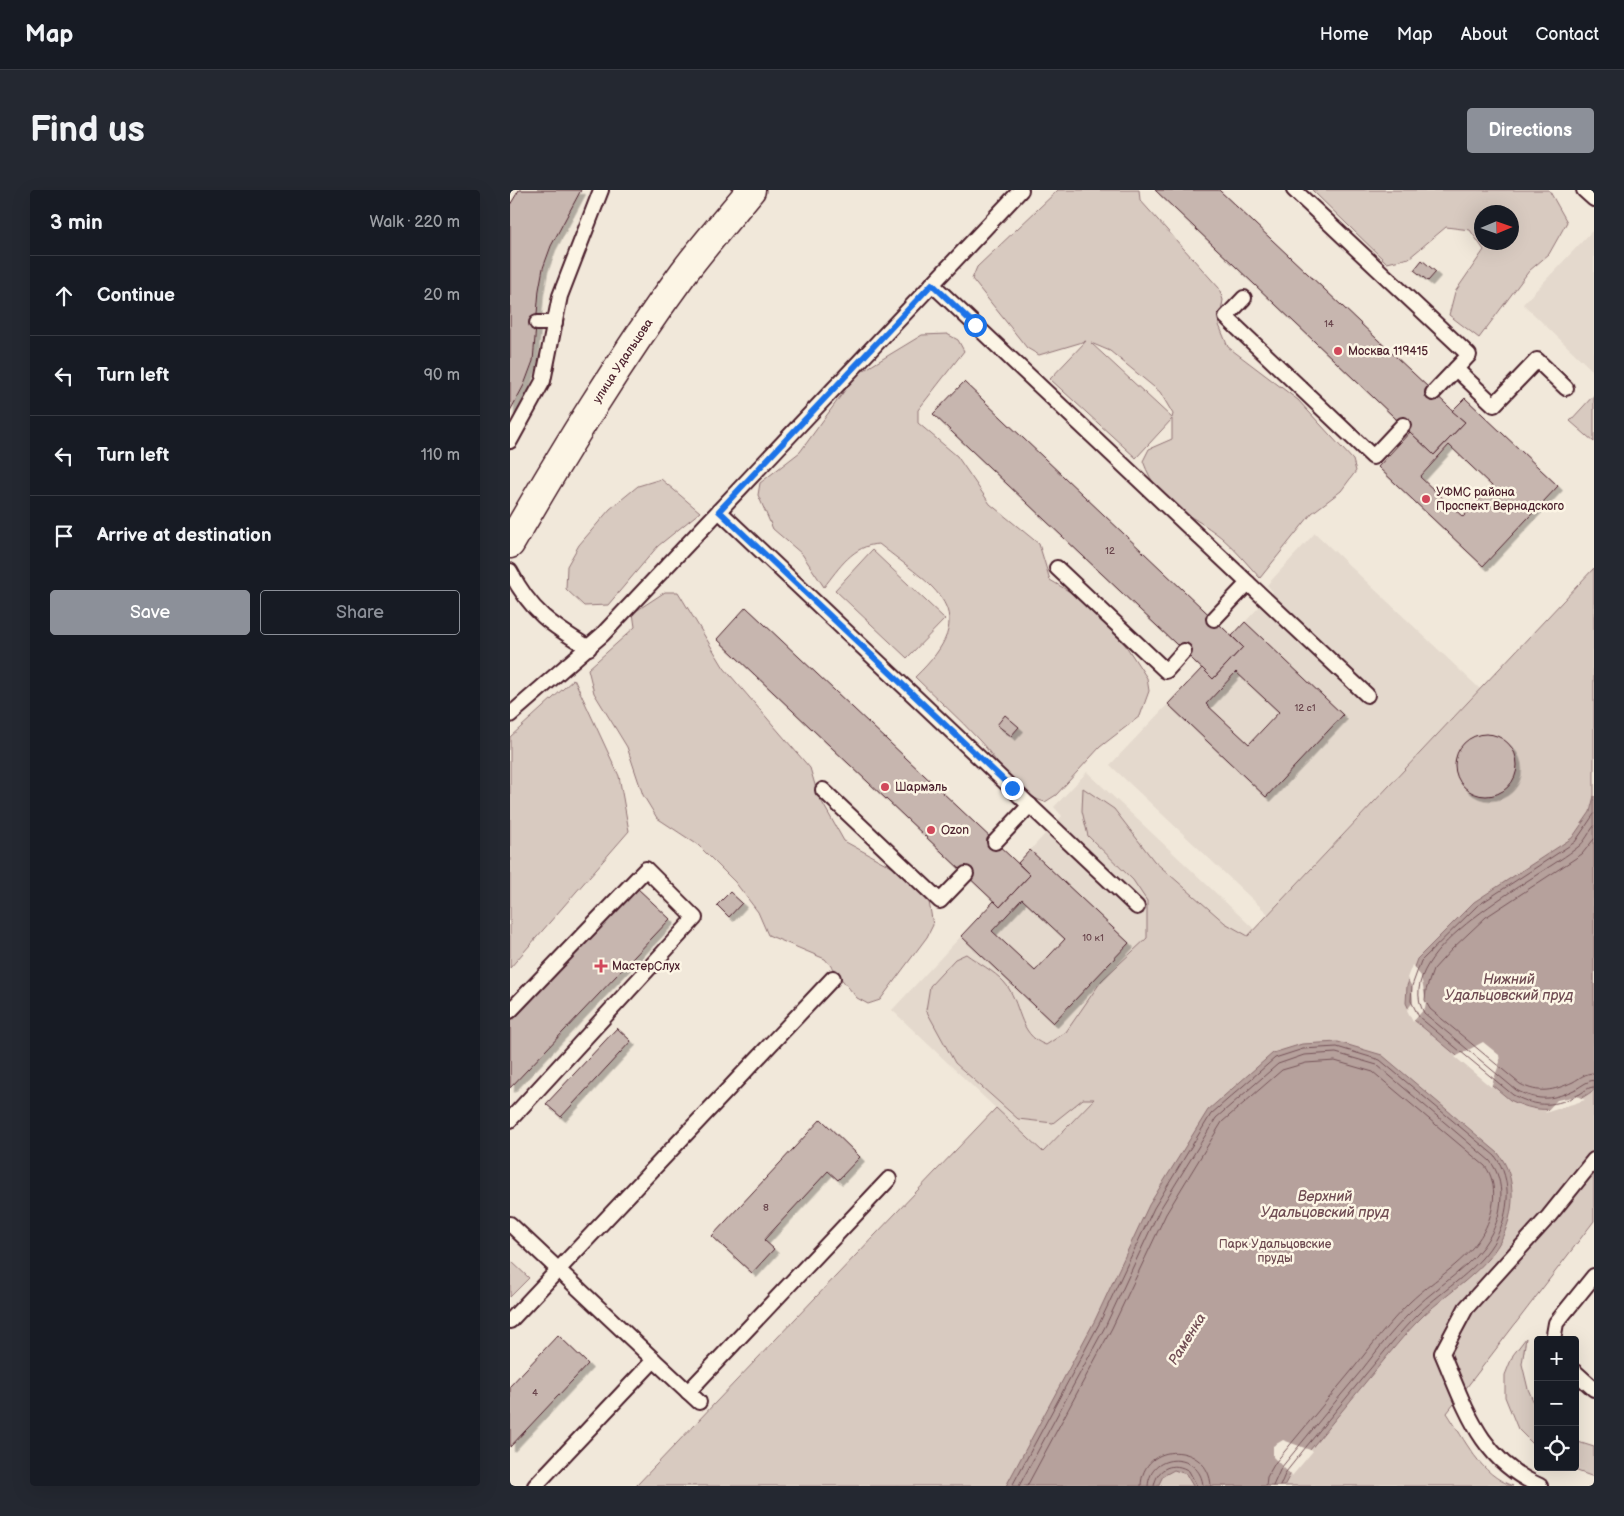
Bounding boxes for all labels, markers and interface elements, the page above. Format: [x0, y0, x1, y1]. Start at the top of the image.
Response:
text: Map [25, 20, 73, 49]
text: Home [1320, 24, 1369, 45]
text: Map [1397, 24, 1433, 45]
text: About [1461, 24, 1508, 45]
text: Contact [1536, 24, 1599, 45]
button: Directions [1467, 108, 1594, 153]
text: Find us [30, 109, 145, 152]
north arrow [1474, 205, 1519, 250]
text: 3 min [50, 210, 103, 235]
text: Walk · 220 m [370, 213, 460, 232]
icon: ahead [50, 282, 78, 310]
text: Continue [97, 284, 175, 307]
text: 20 m [424, 286, 460, 305]
route start [964, 314, 987, 337]
street label: улица Удальцова [589, 316, 656, 406]
house number: 14 [1324, 318, 1334, 330]
place label: Москва 119415 [1348, 344, 1428, 359]
marker: Москва 119415 [1332, 345, 1344, 357]
icon: left [50, 362, 78, 390]
text: Turn left [97, 364, 169, 387]
text: 90 m [424, 366, 460, 385]
icon: left [50, 442, 78, 470]
text: Turn left [97, 444, 169, 467]
text: 110 m [421, 446, 460, 465]
place label: УФМС района Проспект Вернадского [1436, 485, 1564, 514]
marker: УФМС района Проспект Вернадского [1420, 493, 1432, 505]
icon: arrive [50, 522, 78, 550]
text: Arrive at destination [97, 524, 272, 547]
house number: 12 [1105, 545, 1115, 557]
button: Save [50, 590, 250, 635]
button: Share [260, 590, 460, 635]
house number: 12 с1 [1294, 702, 1316, 714]
route end [1001, 777, 1024, 800]
place label: Шармэль [895, 780, 947, 795]
marker: Шармэль [879, 781, 891, 793]
place label: Ozon [941, 823, 969, 838]
marker: Ozon [925, 824, 937, 836]
house number: 10 к1 [1082, 932, 1104, 944]
marker: МастерСлух [594, 959, 608, 973]
place label: МастерСлух [612, 959, 681, 974]
water label: Нижний Удальцовский пруд [1445, 971, 1574, 1004]
water label: Верхний Удальцовский пруд [1261, 1188, 1390, 1221]
house number: 8 [763, 1202, 769, 1214]
park label: Парк Удальцовские пруды [1219, 1237, 1332, 1266]
water label: Раменка [1164, 1310, 1210, 1368]
map controls [1534, 1336, 1579, 1471]
button: + [1534, 1336, 1579, 1381]
button: − [1534, 1381, 1579, 1426]
house number: 4 [532, 1387, 538, 1399]
button: locate [1534, 1426, 1579, 1471]

